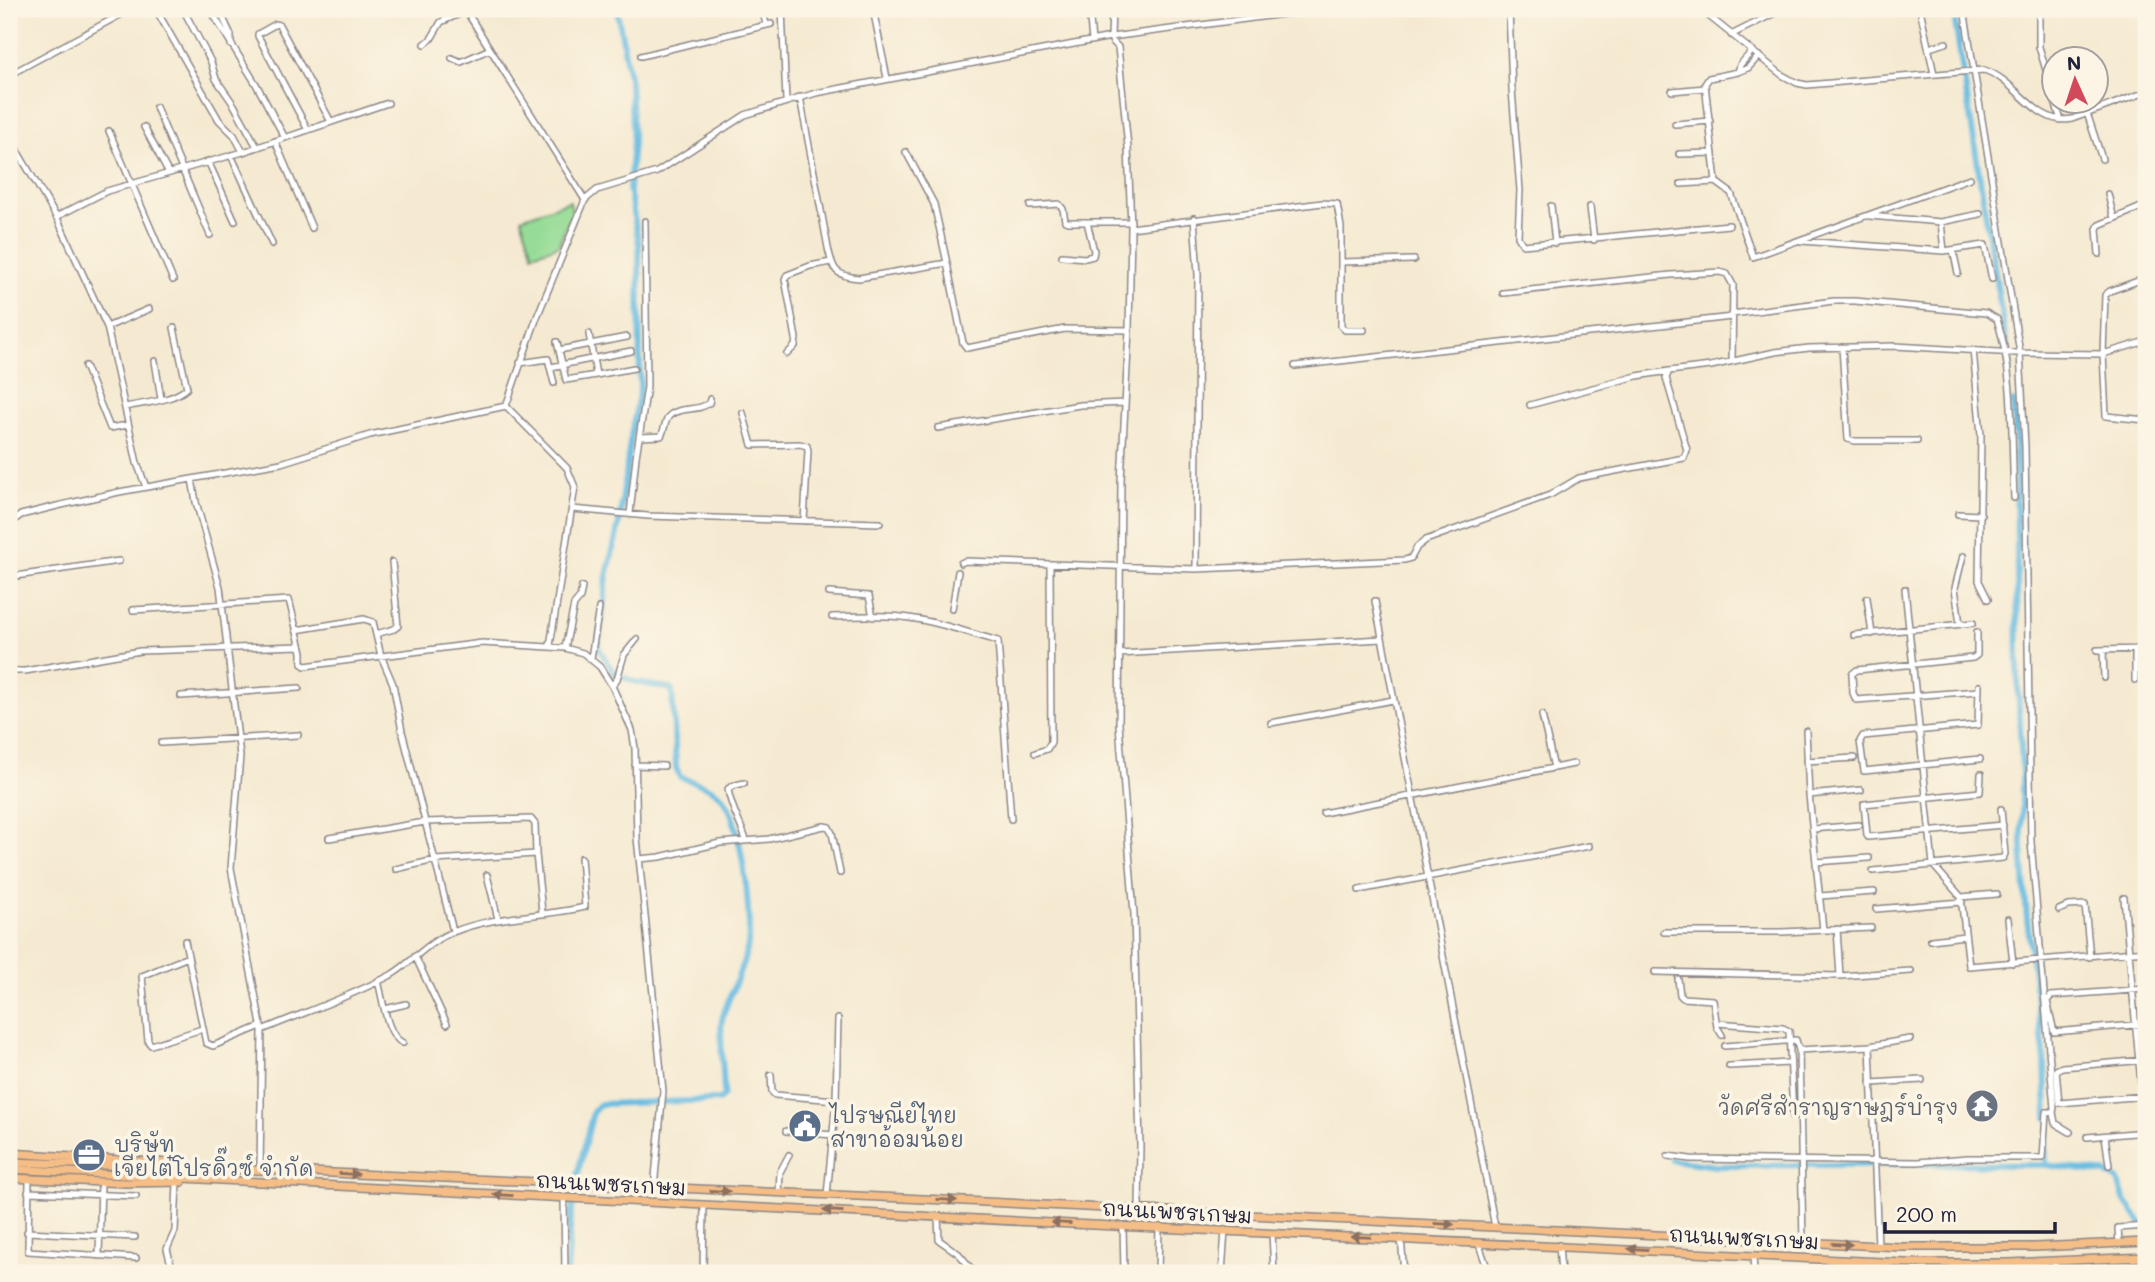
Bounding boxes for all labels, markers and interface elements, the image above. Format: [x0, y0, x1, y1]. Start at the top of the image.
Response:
north arrow [2039, 46, 2110, 116]
text: N [2066, 50, 2082, 75]
temple icon: วัดศรีสําราญราษฎร์บํารุง [1963, 1087, 2001, 1125]
place label: วัดศรีสําราญราษฎร์บํารุง [1718, 1092, 1958, 1124]
place label: ไปรษณีย์ไทย สาขาอ้อมน้อย [828, 1100, 964, 1152]
public building icon: ไปรษณีย์ไทย สาขาอ้อมน้อย [786, 1107, 824, 1145]
place label: บริษัท เจียไต๋โปรดิ๊วซ์ จำกัด [114, 1130, 314, 1181]
office icon: บริษัท เจียไต๋โปรดิ๊วซ์ จำกัด [70, 1136, 108, 1174]
street label: ถนนเพชรเกษม [535, 1166, 687, 1200]
one-way arrow [338, 1168, 360, 1179]
one-way arrow [709, 1185, 731, 1196]
one-way arrow [491, 1189, 513, 1200]
scale bar [1885, 1191, 2055, 1235]
street label: ถนนเพชรเกษม [1101, 1194, 1253, 1228]
one-way arrow [937, 1195, 959, 1206]
text: 200 m [1896, 1200, 1957, 1227]
one-way arrow [822, 1206, 844, 1217]
one-way arrow [1049, 1217, 1071, 1228]
one-way arrow [1433, 1219, 1455, 1230]
street label: ถนนเพชรเกษม [1668, 1220, 1820, 1254]
one-way arrow [1350, 1231, 1372, 1242]
one-way arrow [1831, 1239, 1853, 1250]
one-way arrow [1626, 1243, 1648, 1254]

